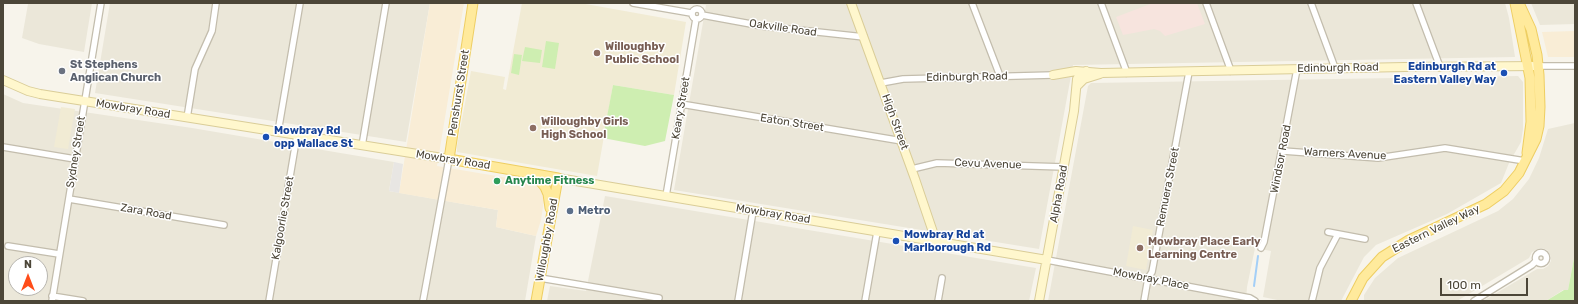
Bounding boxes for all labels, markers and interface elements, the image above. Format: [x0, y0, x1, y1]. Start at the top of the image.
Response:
street label: Oakville Road [748, 17, 818, 39]
place label: Willoughby Public School [605, 40, 679, 66]
marker: Willoughby Public School [592, 48, 602, 58]
street label: Penshurst Street [446, 49, 472, 137]
place label: St Stephens Anglican Church [70, 58, 161, 84]
place label: Edinburgh Rd at Eastern Valley Way [1394, 60, 1496, 86]
street label: Edinburgh Road [1297, 61, 1379, 75]
marker: St Stephens Anglican Church [57, 66, 67, 76]
marker: Edinburgh Rd at Eastern Valley Way [1499, 68, 1509, 78]
street label: Edinburgh Road [926, 70, 1008, 84]
street label: Keary Street [669, 76, 693, 140]
street label: High Street [879, 92, 911, 152]
street label: Mowbray Road [95, 97, 171, 121]
street label: Eaton Street [759, 111, 825, 135]
street label: Sydney Street [64, 115, 88, 189]
place label: Willoughby Girls High School [541, 115, 628, 141]
marker: Willoughby Girls High School [528, 123, 538, 133]
place label: Mowbray Rd opp Wallace St [274, 124, 353, 150]
street label: Windsor Road [1268, 124, 1294, 194]
marker: Mowbray Rd opp Wallace St [261, 132, 271, 142]
street label: Warners Avenue [1303, 145, 1387, 163]
street label: Remuera Street [1154, 146, 1182, 228]
street label: Mowbray Road [415, 148, 491, 172]
street label: Cevu Avenue [954, 156, 1022, 172]
street label: Alpha Road [1047, 164, 1071, 224]
place label: Anytime Fitness [505, 174, 594, 188]
street label: Kalgoorlie Street [269, 175, 297, 261]
marker: Anytime Fitness [492, 176, 502, 186]
street label: Willoughby Road [533, 197, 561, 283]
street label: Zara Road [119, 201, 173, 223]
street label: Mowbray Road [735, 202, 811, 226]
street label: Eastern Valley Way [1390, 202, 1482, 256]
place label: Metro [578, 204, 610, 218]
marker: Metro [565, 206, 575, 216]
place label: Mowbray Rd at Marlborough Rd [904, 228, 991, 254]
place label: Mowbray Place Early Learning Centre [1148, 235, 1261, 261]
marker: Mowbray Rd at Marlborough Rd [891, 236, 901, 246]
marker: Mowbray Place Early Learning Centre [1135, 243, 1145, 253]
north arrow [8, 256, 48, 296]
text: N [24, 258, 32, 271]
street label: Mowbray Place [1112, 265, 1190, 293]
scale bar [1442, 270, 1530, 296]
text: 100 m [1447, 278, 1481, 292]

